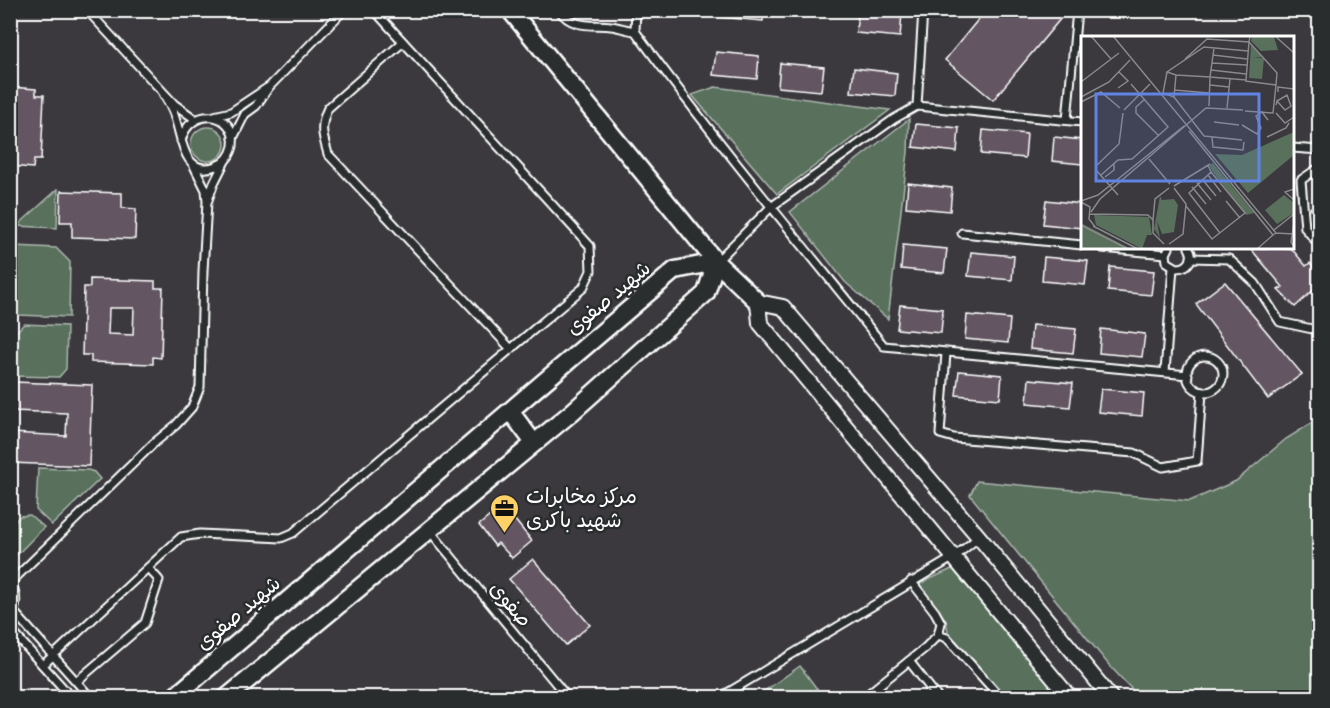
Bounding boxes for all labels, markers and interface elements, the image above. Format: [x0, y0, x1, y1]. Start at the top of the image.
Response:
inset map [1081, 36, 1294, 249]
street label: شهید صفوی [559, 254, 656, 342]
place label: مرکز مخابرات شهید باکری [526, 481, 637, 534]
office icon: مرکز مخابرات شهید باکری [489, 492, 521, 534]
street label: شهید صفوی [189, 569, 286, 657]
street label: صفوی [483, 574, 539, 633]

